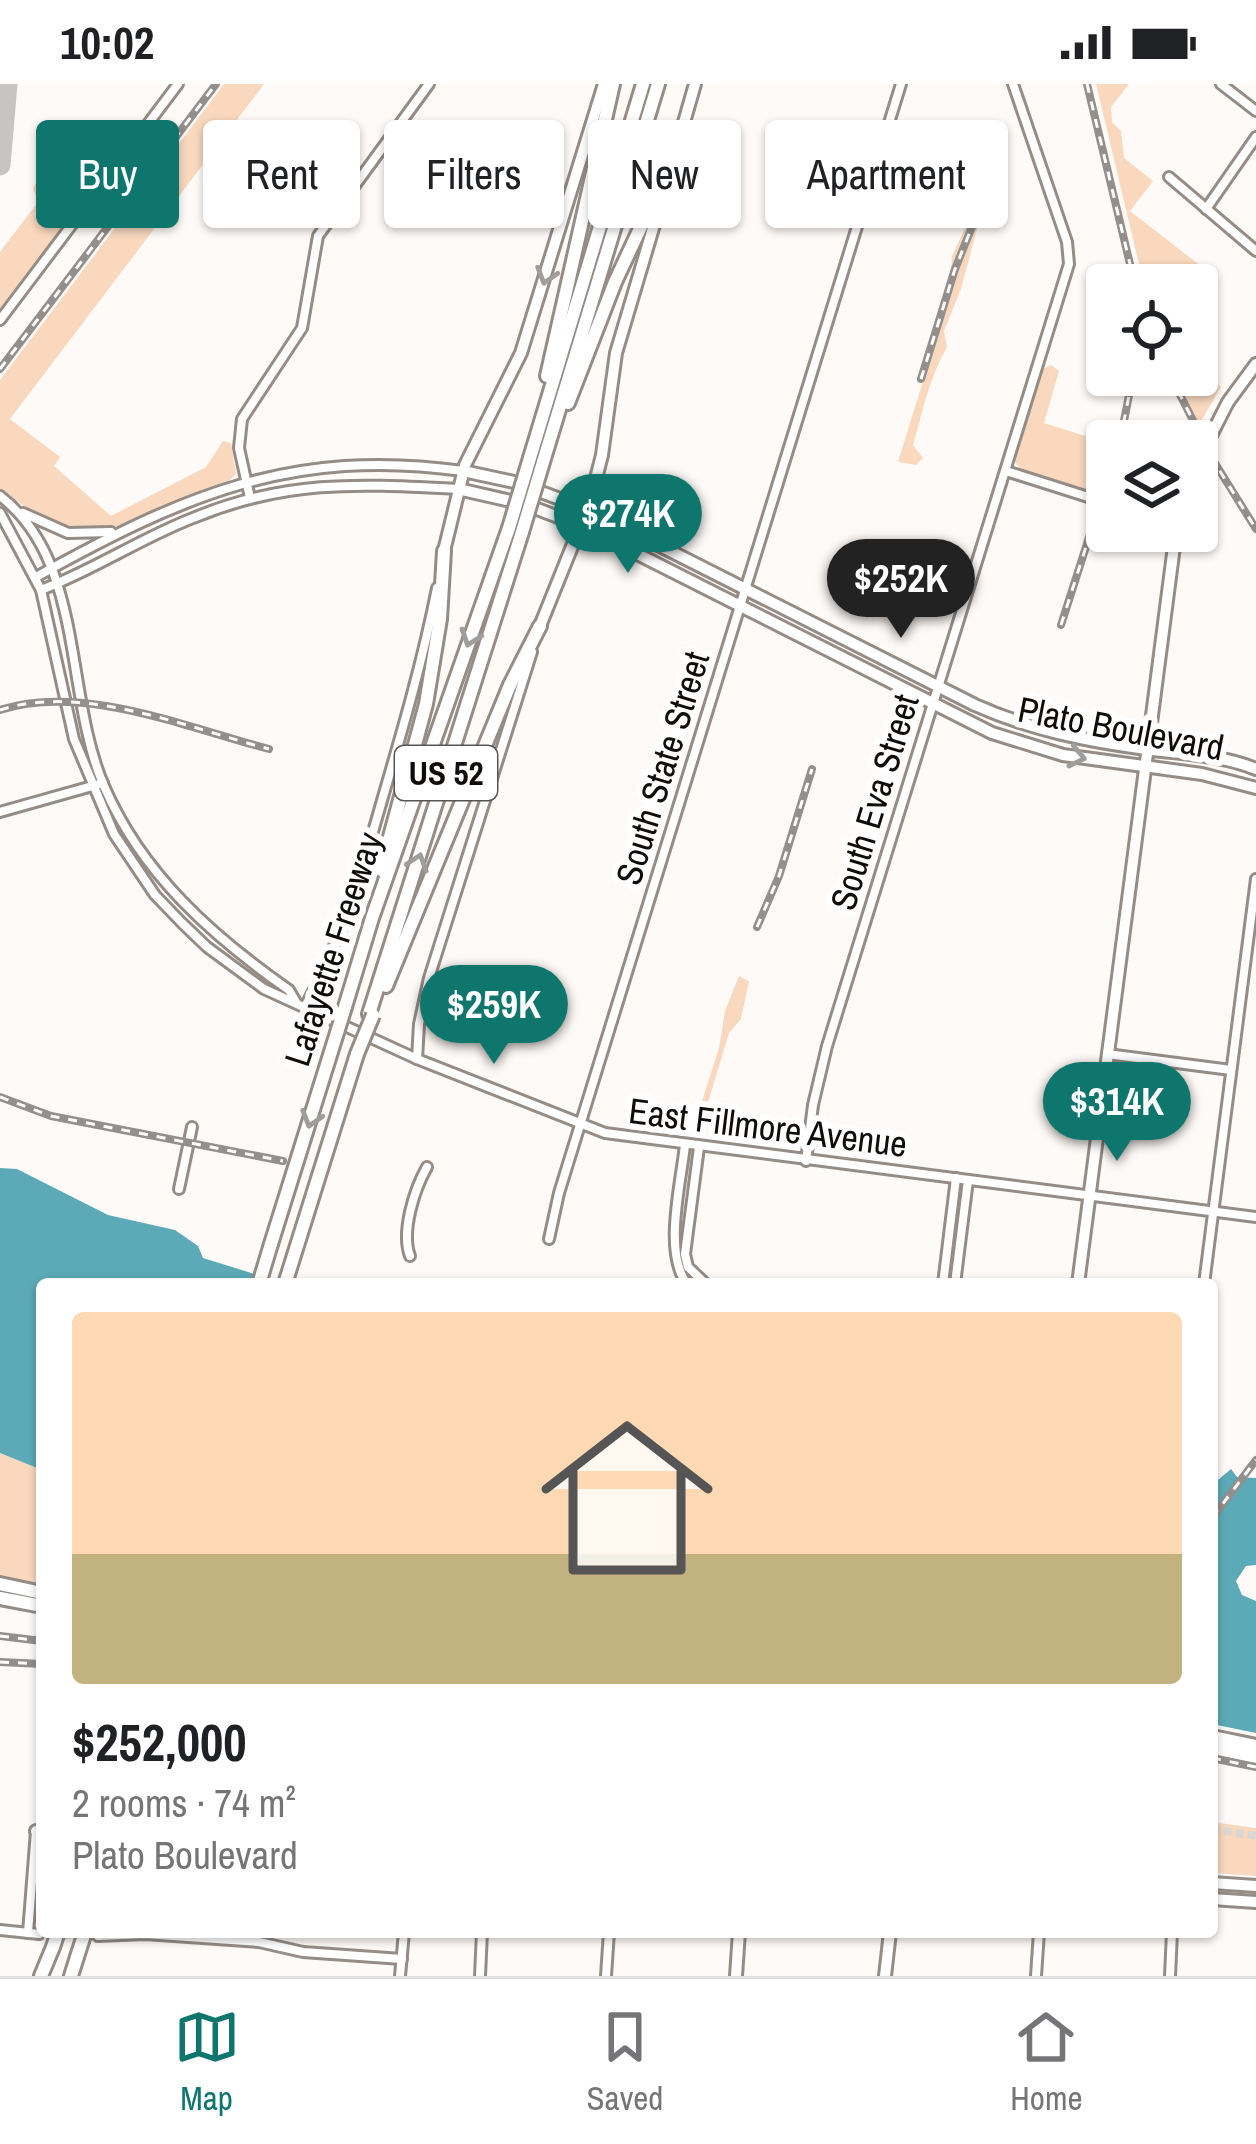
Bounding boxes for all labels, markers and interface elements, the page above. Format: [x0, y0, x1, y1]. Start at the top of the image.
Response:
text: 10:02 [60, 12, 154, 73]
chip: Buy [36, 120, 179, 228]
chip: Rent [203, 120, 360, 228]
chip: Filters [384, 120, 564, 228]
chip: New [588, 120, 741, 228]
chip: Apartment [765, 120, 1008, 228]
map controls [1086, 264, 1218, 552]
button: locate [1086, 264, 1218, 396]
one-way arrow [535, 265, 560, 286]
button: layers [1086, 420, 1218, 552]
pin: $274K [544, 474, 712, 576]
text: $274K [581, 487, 675, 539]
pin: $252K [817, 539, 985, 641]
text: $252K [854, 552, 948, 604]
one-way arrow [460, 627, 484, 648]
street label: South State Street [604, 646, 720, 890]
street label: Plato Boulevard [1014, 685, 1228, 771]
street label: South Eva Street [818, 688, 930, 916]
one-way arrow [1066, 743, 1086, 769]
road number: US 52 [395, 746, 497, 800]
street label: Lafayette Freeway [273, 826, 393, 1072]
one-way arrow [404, 852, 429, 873]
pin: $259K [410, 965, 578, 1067]
text: $259K [447, 978, 541, 1030]
pin: $314K [1033, 1062, 1201, 1164]
text: $314K [1070, 1075, 1164, 1127]
street label: East Fillmore Avenue [626, 1086, 910, 1168]
one-way arrow [300, 1107, 325, 1128]
icon: home [519, 1390, 735, 1606]
text: $252,000 [72, 1708, 246, 1777]
text: 2 rooms · 74 m² [72, 1777, 296, 1829]
text: Plato Boulevard [72, 1829, 298, 1881]
tab: Map [174, 2004, 240, 2120]
tab: Saved [587, 2004, 663, 2120]
tab: Home [1010, 2004, 1082, 2120]

